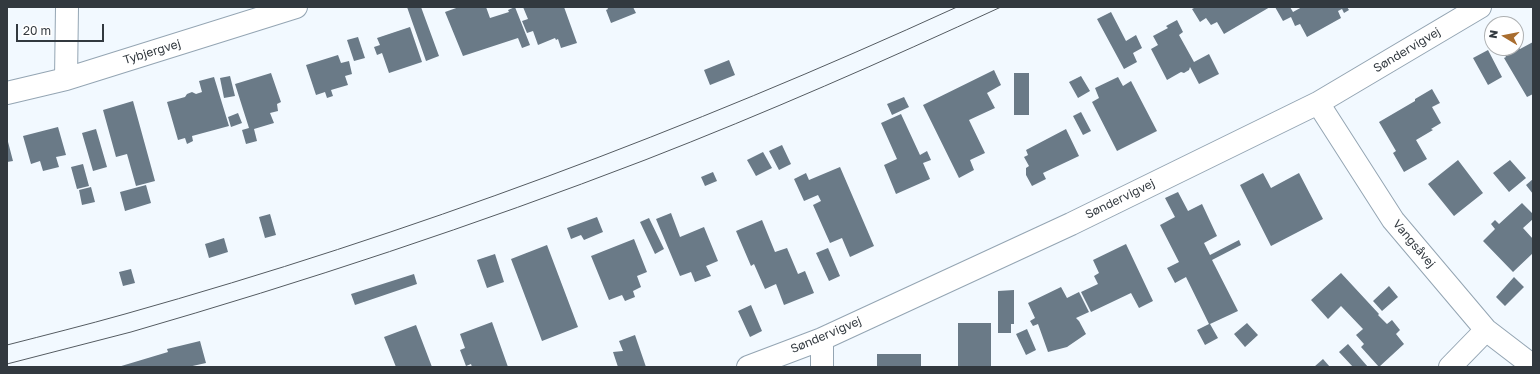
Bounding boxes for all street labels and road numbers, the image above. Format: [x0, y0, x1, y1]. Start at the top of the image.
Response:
street label: Søndervigvej [1371, 24, 1443, 76]
street label: Tybjergvej [122, 36, 182, 68]
street label: Søndervigvej [1083, 176, 1157, 222]
street label: Vangsåvej [1390, 217, 1438, 271]
street label: Søndervigvej [788, 314, 864, 356]

